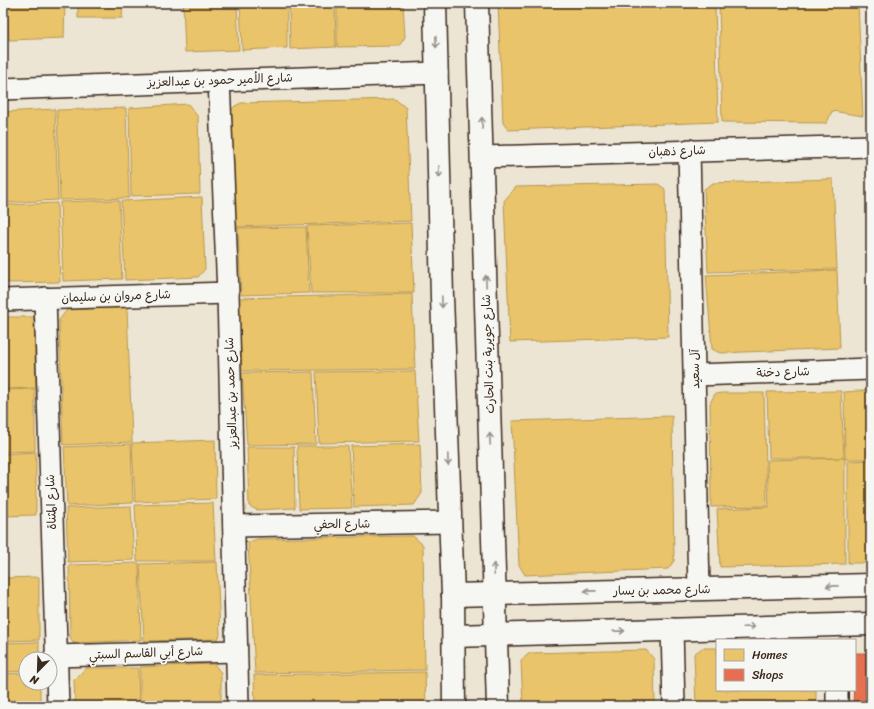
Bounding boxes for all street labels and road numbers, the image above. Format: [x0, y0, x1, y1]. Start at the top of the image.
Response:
street label: شارع الأمير حمود بن عبدالعزيز [146, 66, 293, 94]
street label: شارع ذهبان [648, 139, 706, 163]
street label: شارع مروان بن سليمان [61, 283, 171, 309]
street label: شارع جويرية بنت الحارث [475, 294, 501, 414]
street label: شارع حمد بن عبدالعزيز [218, 337, 244, 450]
street label: آل سعيد [684, 348, 706, 389]
street label: شارع دخنة [756, 360, 810, 384]
street label: شارع المثناة [39, 474, 63, 530]
street label: شارع الحفي [313, 513, 371, 535]
street label: شارع محمد بن يسار [612, 578, 711, 602]
street label: شارع أبي القاسم السبتي [88, 640, 204, 666]

